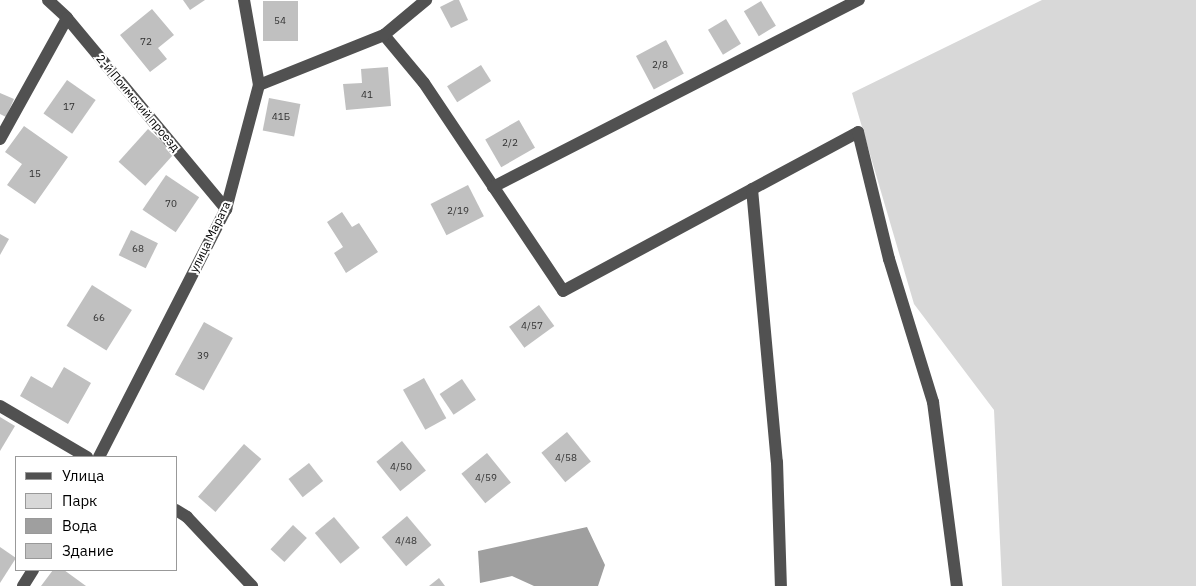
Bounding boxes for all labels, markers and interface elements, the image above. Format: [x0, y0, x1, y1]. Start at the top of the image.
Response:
house number: 54 [274, 15, 286, 27]
house number: 72 [140, 36, 152, 48]
street label: 2-й Поимский проезд [93, 52, 183, 154]
house number: 2/8 [652, 59, 668, 71]
house number: 41 [361, 89, 373, 101]
house number: 17 [63, 101, 75, 113]
house number: 41Б [272, 111, 290, 123]
house number: 2/2 [502, 137, 518, 149]
house number: 15 [29, 168, 41, 180]
house number: 70 [165, 198, 177, 210]
street label: улица Марата [187, 199, 233, 275]
house number: 2/19 [447, 205, 469, 217]
house number: 68 [132, 243, 144, 255]
house number: 66 [93, 312, 105, 324]
house number: 4/57 [521, 320, 543, 332]
house number: 39 [197, 350, 209, 362]
house number: 4/58 [555, 452, 577, 464]
legend [15, 456, 178, 571]
house number: 4/50 [390, 461, 412, 473]
text: Улица [62, 466, 104, 485]
house number: 4/59 [475, 472, 497, 484]
text: Парк [62, 491, 97, 510]
text: Вода [62, 516, 97, 535]
house number: 4/48 [395, 535, 417, 547]
text: Здание [62, 541, 114, 560]

